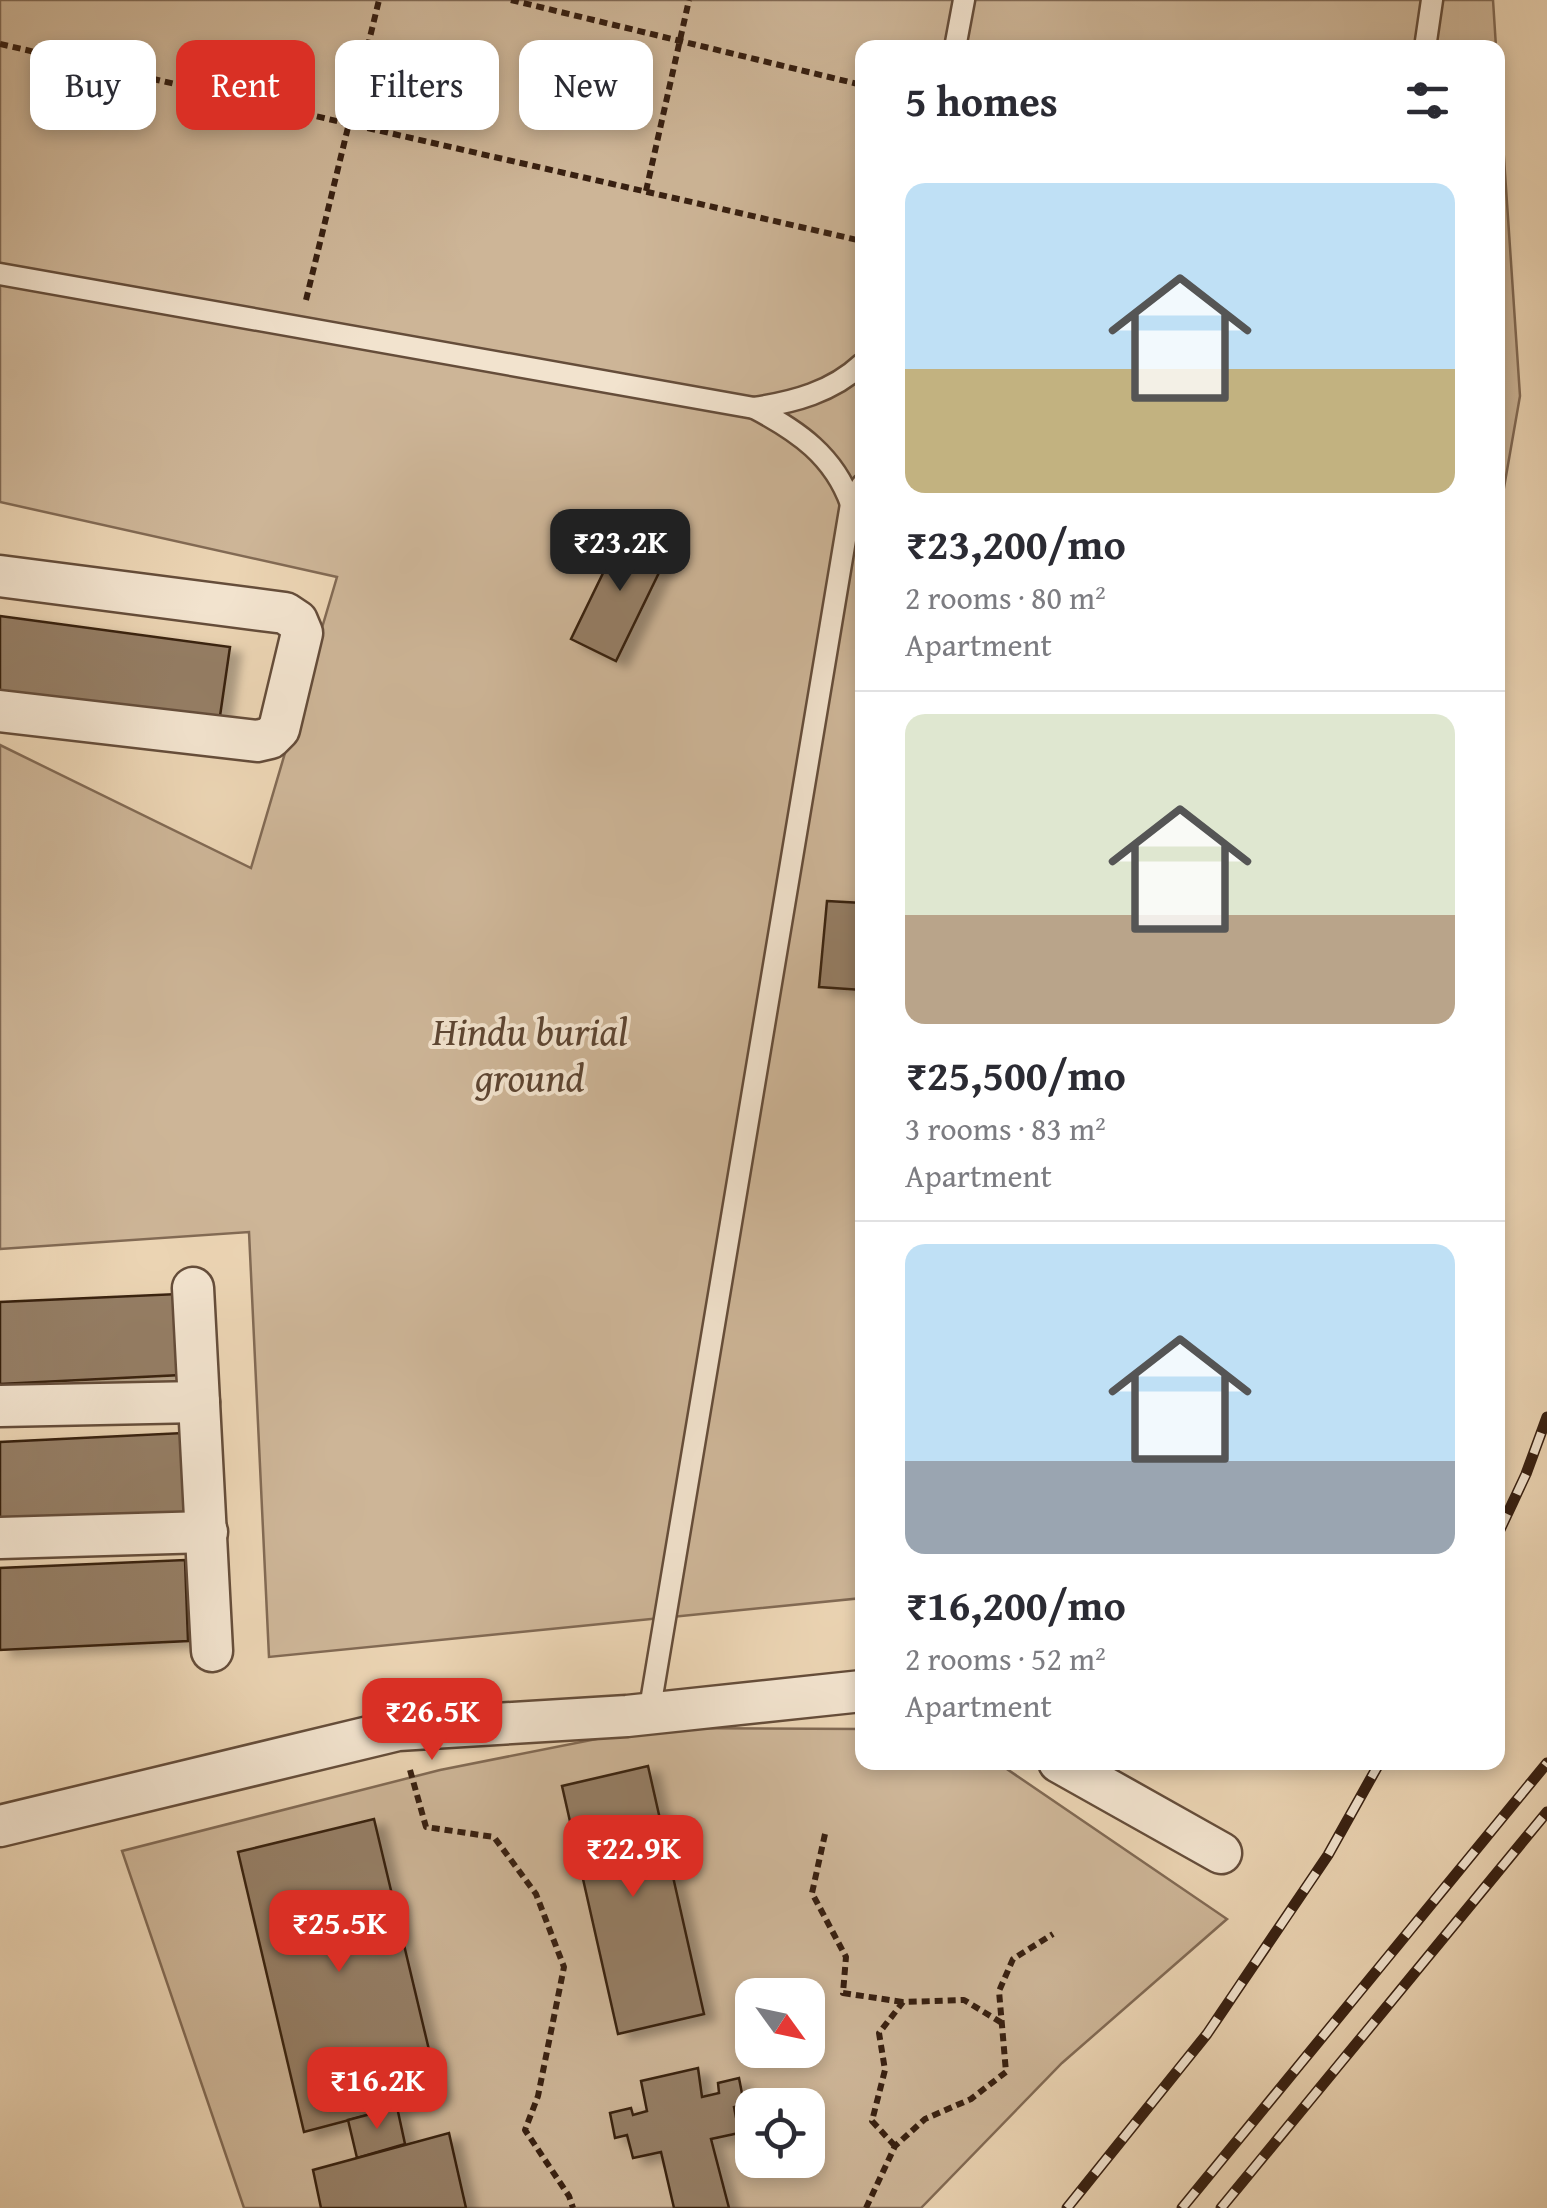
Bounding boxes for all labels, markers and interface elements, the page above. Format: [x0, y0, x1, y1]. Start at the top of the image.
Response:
chip: Buy [30, 40, 156, 130]
chip: Rent [176, 40, 315, 130]
chip: Filters [335, 40, 499, 130]
chip: New [519, 40, 653, 130]
text: 5 homes [905, 70, 1058, 131]
icon: filters [1400, 73, 1455, 128]
icon: home [1090, 248, 1270, 428]
pin: ₹23.2K [539, 509, 701, 594]
text: ₹23,200/mo [905, 513, 1126, 574]
text: ₹23.2K [572, 518, 668, 565]
text: 2 rooms · 80 m² [905, 574, 1106, 621]
text: Apartment [905, 621, 1052, 668]
icon: home [1090, 779, 1270, 959]
park label: Hindu burial ground [431, 1001, 628, 1106]
text: ₹25,500/mo [905, 1044, 1126, 1105]
text: 3 rooms · 83 m² [905, 1105, 1106, 1152]
text: Apartment [905, 1152, 1052, 1199]
icon: home [1090, 1309, 1270, 1489]
text: ₹16,200/mo [905, 1574, 1126, 1635]
text: 2 rooms · 52 m² [905, 1635, 1106, 1682]
pin: ₹26.5K [351, 1678, 513, 1763]
text: Apartment [905, 1682, 1052, 1729]
text: ₹26.5K [384, 1687, 480, 1734]
pin: ₹22.9K [552, 1815, 714, 1900]
text: ₹22.9K [585, 1824, 681, 1871]
pin: ₹25.5K [258, 1890, 420, 1975]
text: ₹25.5K [291, 1899, 387, 1946]
north arrow [735, 1978, 825, 2068]
map controls [735, 1978, 825, 2178]
pin: ₹16.2K [296, 2047, 458, 2132]
text: ₹16.2K [329, 2056, 425, 2103]
button: locate [735, 2088, 825, 2178]

